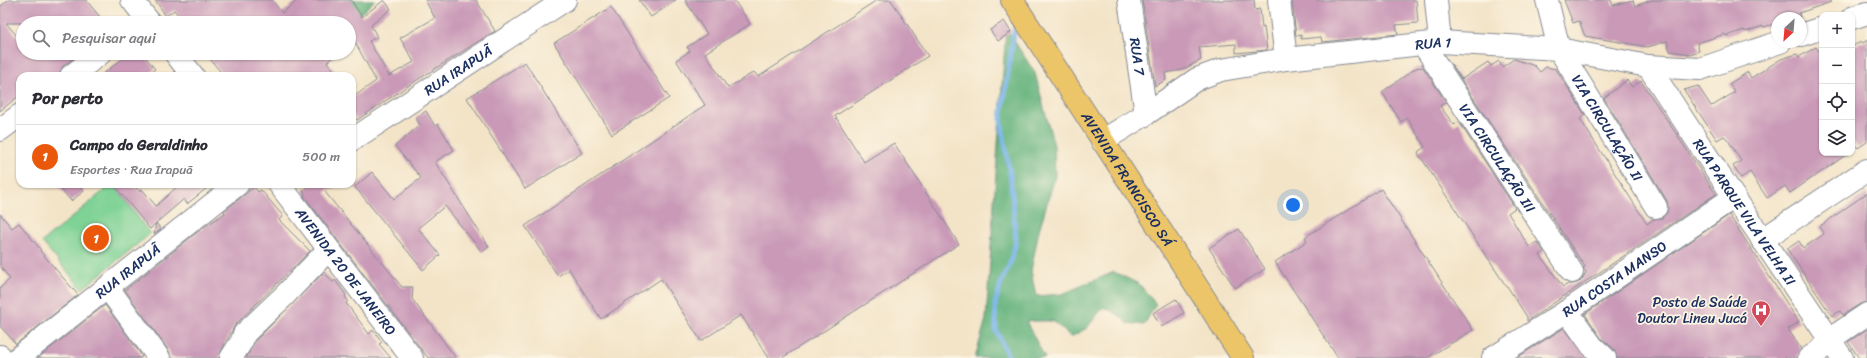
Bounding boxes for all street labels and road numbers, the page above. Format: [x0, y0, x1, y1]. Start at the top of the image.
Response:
street label: RUA 1 [1414, 30, 1452, 58]
street label: RUA 7 [1122, 36, 1152, 78]
street label: RUA IRAPUÃ [419, 38, 499, 103]
street label: VIA CIRCULAÇÃO II [1564, 70, 1650, 187]
street label: VIA CIRCULAÇÃO III [1452, 98, 1542, 218]
street label: AVENIDA FRANCISCO SÁ [1074, 106, 1181, 253]
street label: RUA PARQUE VILA VELHA II [1686, 134, 1803, 292]
street label: AVENIDA 20 DE JANEIRO [287, 201, 403, 341]
street label: RUA COSTA MANSO [1557, 234, 1672, 324]
street label: RUA IRAPUÃ [90, 236, 168, 306]

